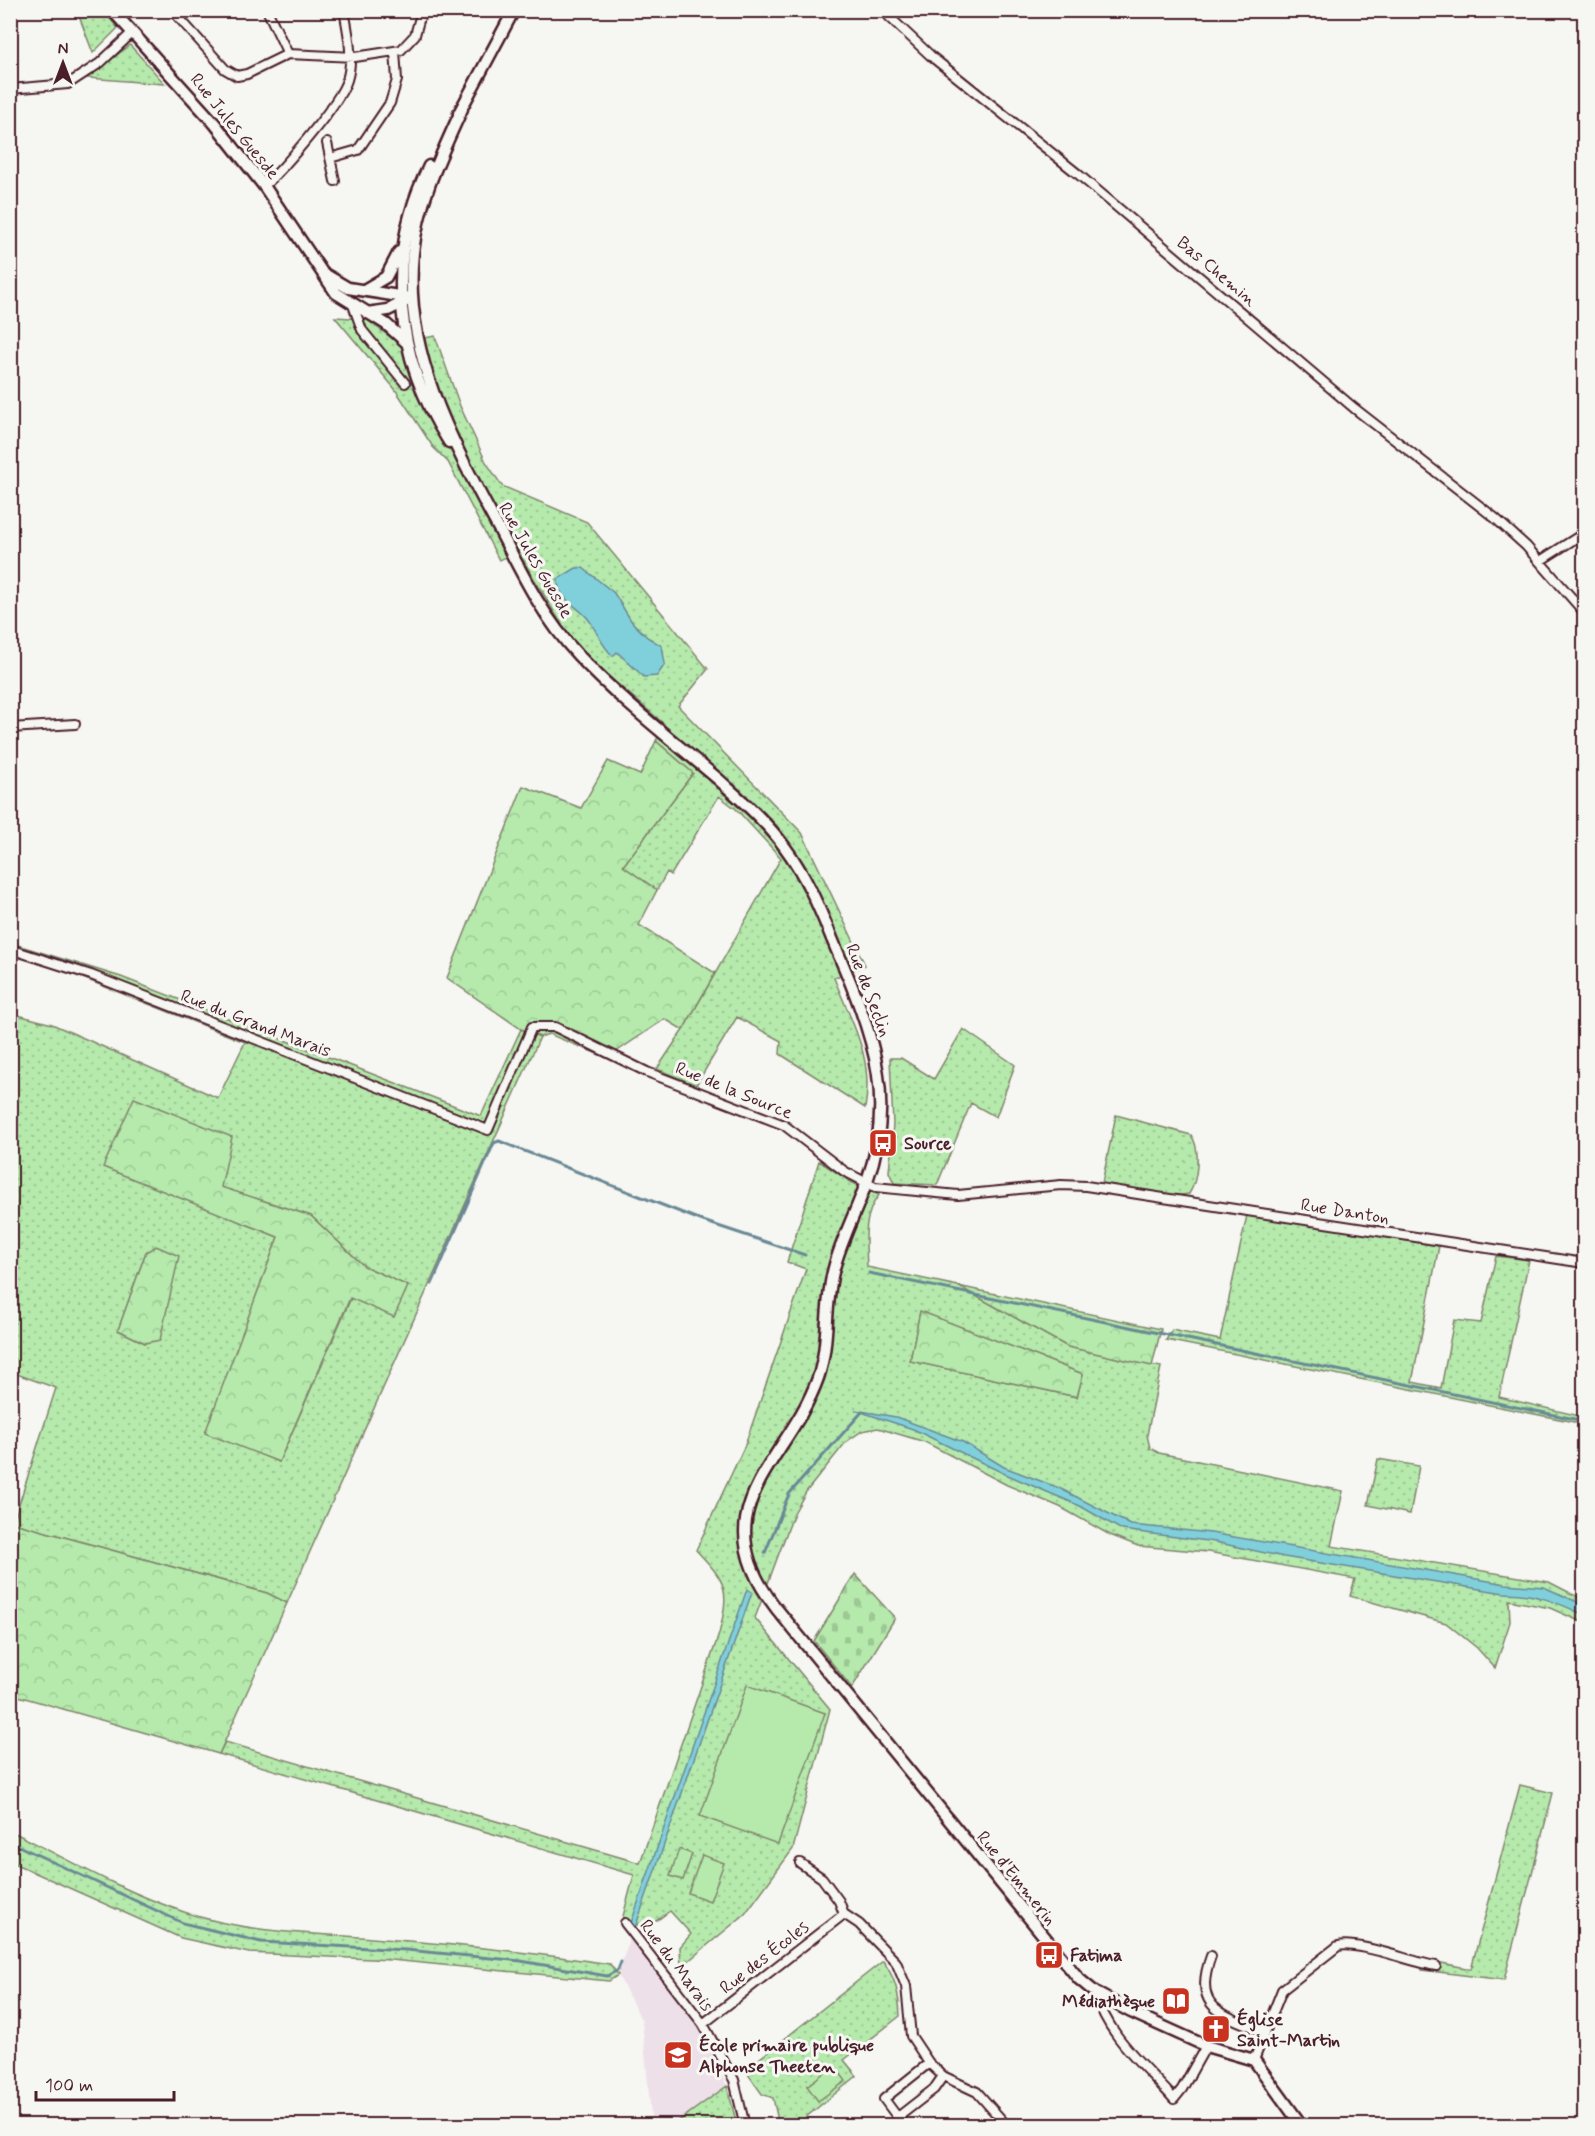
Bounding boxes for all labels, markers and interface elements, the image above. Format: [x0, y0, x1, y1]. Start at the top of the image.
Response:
north arrow [33, 33, 93, 93]
text: N [58, 39, 68, 60]
street label: Rue Jules Guesde [184, 69, 285, 185]
street label: Bas Chemin [1171, 231, 1261, 312]
street label: Rue Jules Guesde [492, 498, 578, 623]
street label: Rue de Seclin [839, 940, 897, 1040]
street label: Rue du Grand Marais [177, 984, 334, 1064]
street label: Rue de la Source [672, 1057, 796, 1125]
bus stop icon: Source [867, 1127, 899, 1159]
place label: Source [904, 1132, 952, 1156]
street label: Rue Danton [1299, 1193, 1391, 1231]
street label: Rue d'Emmerin [971, 1826, 1062, 1931]
street label: Rue du Marais [634, 1915, 719, 2017]
street label: Rue des Écoles [715, 1915, 814, 2000]
bus stop icon: Fatima [1033, 1939, 1065, 1971]
place label: Fatima [1070, 1944, 1123, 1968]
library icon: Médiathèque [1160, 1985, 1192, 2017]
place label: Médiathèque [1062, 1990, 1155, 2014]
place label: Église Saint-Martin [1237, 2007, 1340, 2053]
church icon: Église Saint-Martin [1200, 2013, 1232, 2045]
place label: École primaire publique Alphonse Theeten [699, 2033, 874, 2079]
school or university icon: École primaire publique Alphonse Theeten [662, 2039, 694, 2071]
scale bar [36, 2064, 174, 2102]
text: 100 m [45, 2074, 93, 2098]

